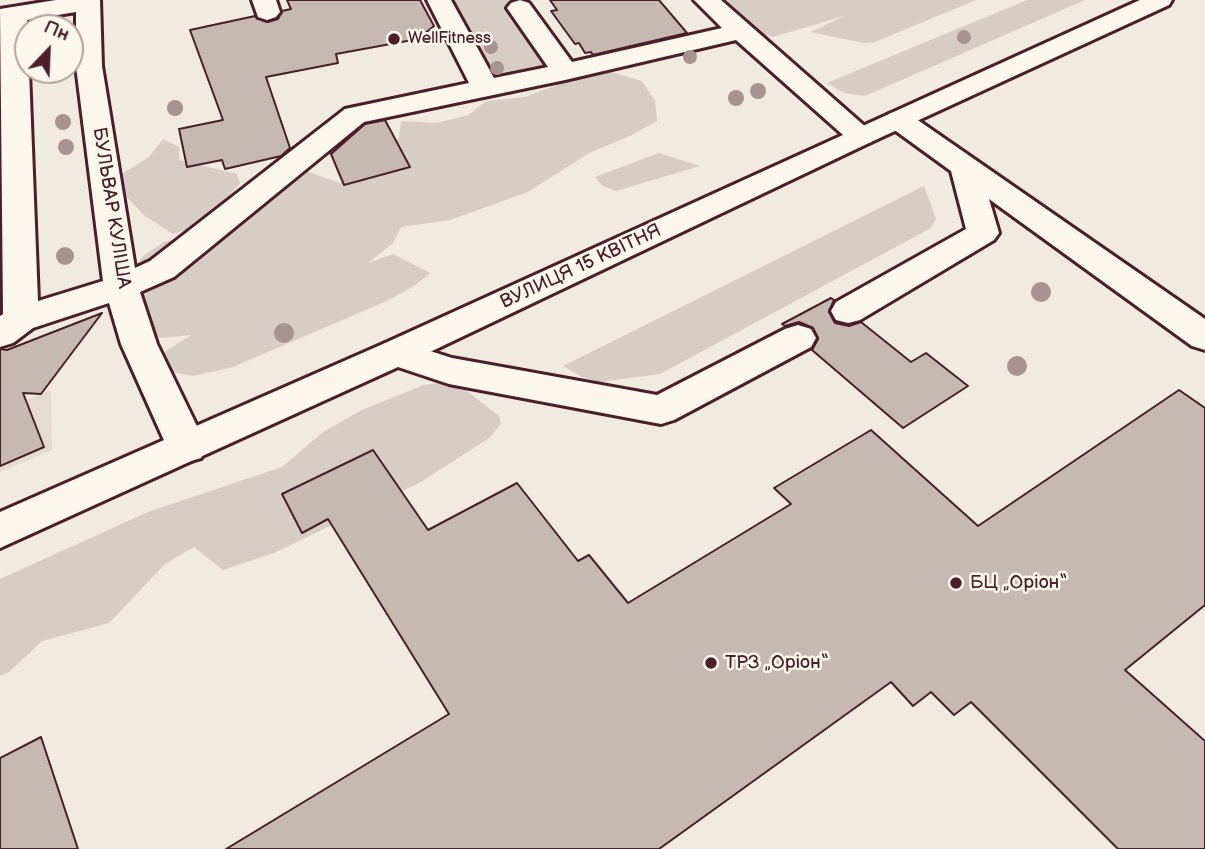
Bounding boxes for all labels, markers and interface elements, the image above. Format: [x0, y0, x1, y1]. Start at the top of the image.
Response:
north arrow [14, 14, 84, 84]
text: Пн [40, 16, 73, 47]
place label: WellFitness [408, 29, 491, 49]
marker: WellFitness [386, 31, 402, 47]
street label: БУЛЬВАР КУЛІША [87, 126, 135, 290]
street label: ВУЛИЦЯ 15 КВІТНЯ [497, 220, 665, 314]
place label: БЦ „Оріон“ [970, 572, 1067, 594]
marker: БЦ „Оріон“ [948, 575, 964, 591]
place label: ТРЗ „Оріон“ [725, 652, 829, 674]
marker: ТРЗ „Оріон“ [703, 655, 719, 671]

